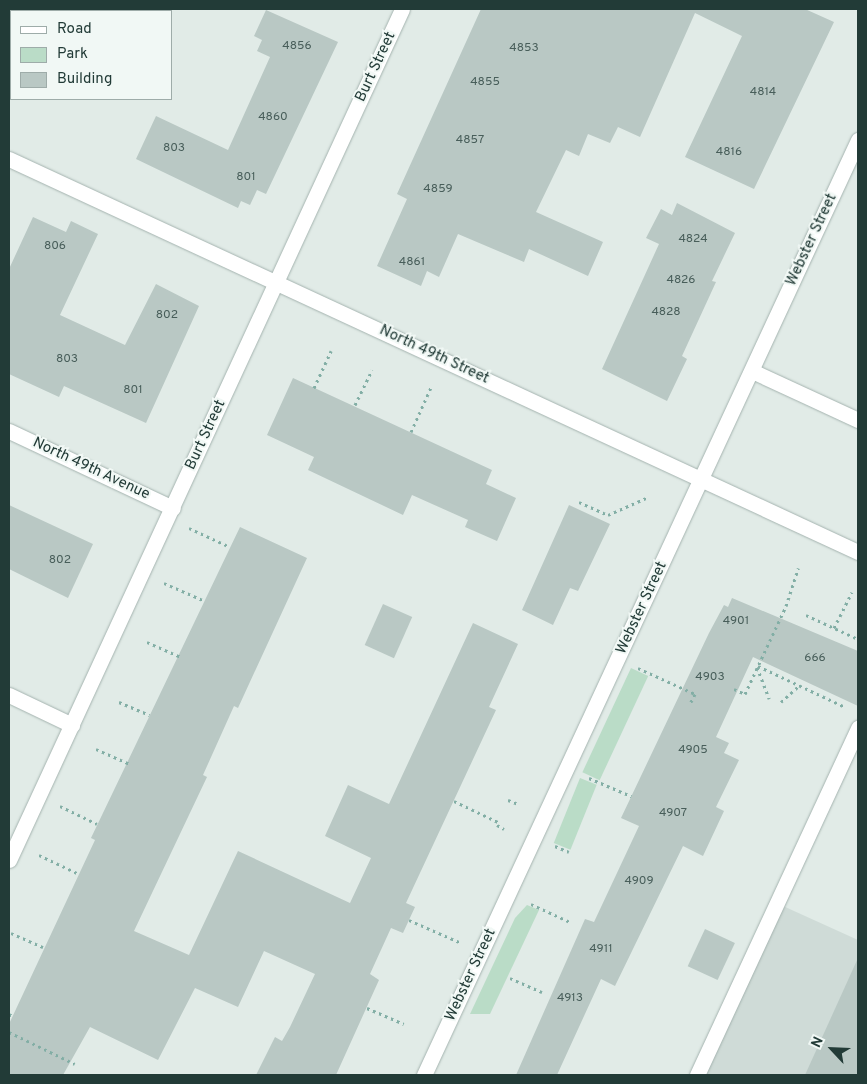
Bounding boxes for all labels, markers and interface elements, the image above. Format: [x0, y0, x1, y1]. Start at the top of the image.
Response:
legend [10, 10, 172, 100]
text: Road [57, 20, 92, 39]
street label: Burt Street [352, 29, 400, 105]
house number: 4856 [282, 40, 312, 54]
house number: 4853 [509, 42, 539, 56]
text: Park [57, 45, 88, 64]
text: Building [57, 70, 112, 89]
house number: 4855 [470, 76, 500, 90]
house number: 4814 [750, 86, 776, 100]
house number: 4860 [258, 111, 288, 125]
house number: 4857 [456, 134, 484, 148]
house number: 803 [163, 142, 185, 156]
house number: 4816 [716, 146, 742, 160]
house number: 801 [236, 171, 256, 185]
house number: 4859 [423, 183, 453, 197]
street label: Webster Street [783, 191, 841, 289]
house number: 4824 [678, 233, 708, 247]
house number: 806 [44, 240, 66, 254]
house number: 4861 [399, 256, 425, 270]
house number: 4826 [666, 274, 696, 288]
house number: 4828 [651, 306, 681, 320]
house number: 802 [156, 309, 178, 323]
street label: North 49th Street [376, 322, 492, 388]
house number: 803 [56, 353, 78, 367]
house number: 801 [123, 384, 143, 398]
street label: Burt Street [182, 397, 230, 473]
street label: North 49th Avenue [29, 434, 153, 504]
house number: 802 [49, 554, 71, 568]
street label: Webster Street [613, 559, 671, 657]
house number: 4901 [723, 615, 749, 629]
house number: 666 [804, 652, 826, 666]
house number: 4903 [695, 671, 725, 685]
house number: 4905 [678, 744, 708, 758]
house number: 4907 [659, 807, 687, 821]
house number: 4909 [624, 875, 654, 889]
street label: Webster Street [442, 926, 500, 1024]
house number: 4911 [589, 943, 613, 957]
house number: 4913 [557, 992, 583, 1006]
north arrow [807, 1024, 857, 1074]
text: N [808, 1034, 828, 1051]

